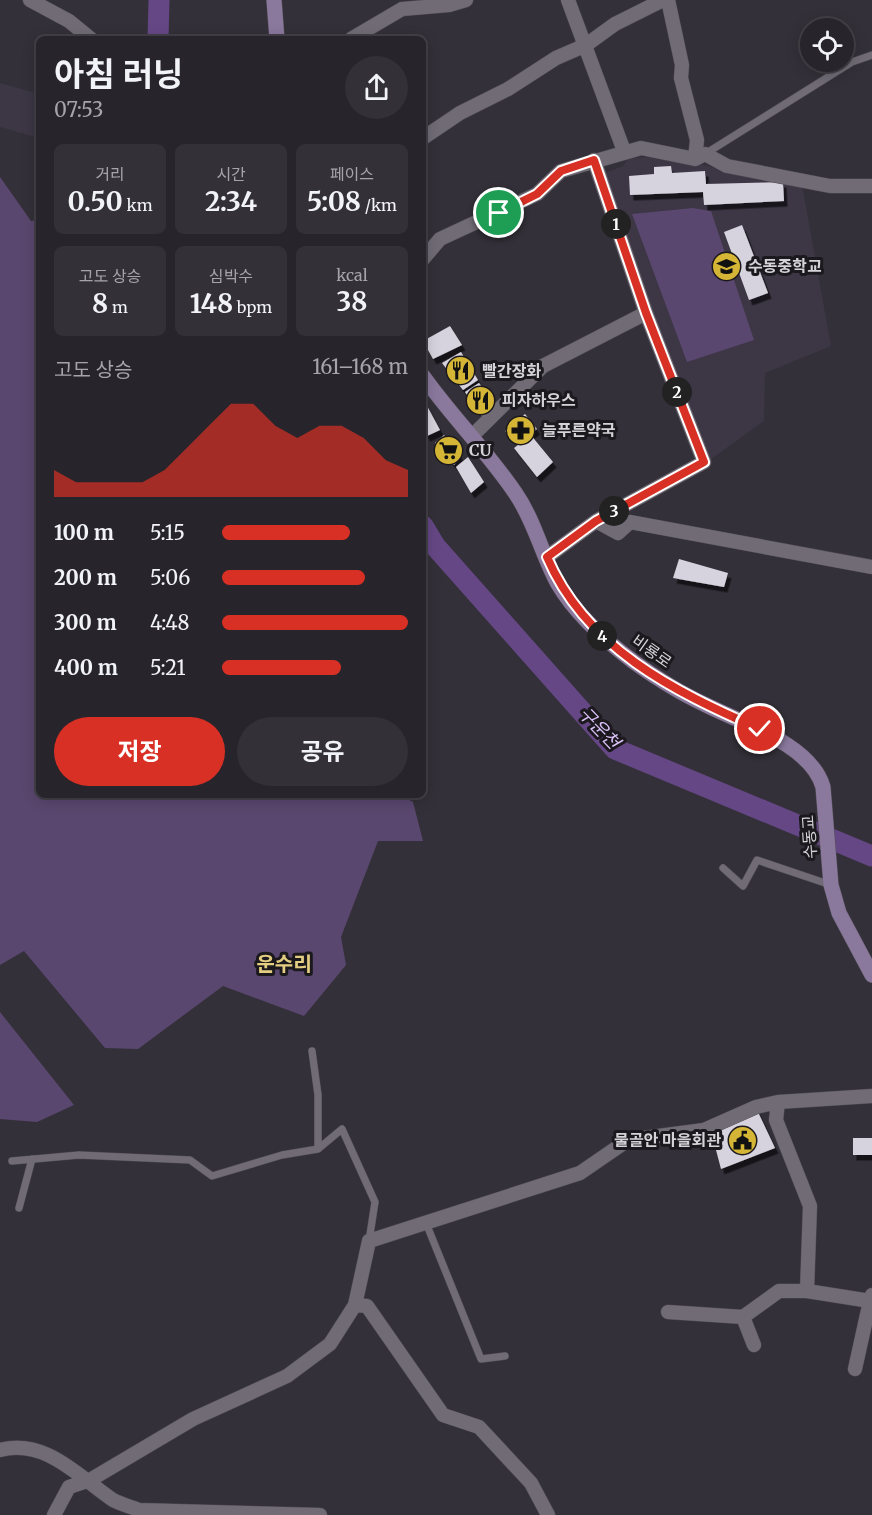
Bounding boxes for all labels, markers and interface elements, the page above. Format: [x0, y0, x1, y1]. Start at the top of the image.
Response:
map controls [800, 18, 854, 72]
button: locate [800, 18, 854, 72]
text: 아침 러닝 [54, 54, 183, 95]
button: share [345, 56, 408, 119]
text: 07:53 [54, 97, 103, 122]
text: 거리 [95, 164, 125, 184]
text: 시간 [216, 164, 246, 184]
text: 페이스 [330, 164, 374, 184]
text: 0.50 [67, 185, 123, 218]
text: 2:34 [205, 185, 257, 218]
text: 5:08 [307, 185, 361, 218]
pin [473, 187, 524, 238]
text: km [123, 195, 153, 215]
text: /km [361, 195, 397, 215]
icon: arrive [482, 196, 515, 229]
pin: 1 [601, 209, 631, 239]
text: 1 [612, 214, 620, 234]
school or university icon: 수동중학교 [711, 250, 743, 282]
place label: 수동중학교 [748, 256, 822, 276]
text: kcal [336, 265, 368, 285]
text: 고도 상승 [79, 266, 141, 286]
text: 심박수 [209, 266, 253, 286]
text: 38 [337, 285, 367, 318]
text: 8 [92, 287, 108, 320]
text: 148 [190, 287, 233, 320]
text: m [108, 297, 128, 317]
text: bpm [233, 297, 272, 317]
text: 161–168 m [312, 354, 408, 379]
restaurant icon: 빨간장화 [445, 355, 477, 387]
text: 고도 상승 [54, 357, 132, 382]
place label: 빨간장화 [482, 361, 541, 381]
pin: 2 [662, 377, 692, 407]
text: 2 [672, 382, 682, 402]
restaurant icon: 피자하우스 [465, 384, 497, 416]
place label: 피자하우스 [502, 390, 576, 410]
pharmacy icon: 늘푸른약국 [505, 414, 537, 446]
place label: 늘푸른약국 [542, 420, 616, 440]
supermarket icon: CU [432, 434, 464, 466]
place label: CU [469, 440, 492, 460]
pin: 3 [599, 496, 629, 526]
text: 3 [609, 501, 619, 521]
text: 100 m [54, 520, 114, 545]
text: 5:15 [150, 520, 185, 545]
text: 200 m [54, 565, 117, 590]
text: 5:06 [150, 565, 190, 590]
text: 300 m [54, 610, 117, 635]
text: 4:48 [150, 610, 189, 635]
pin: 4 [587, 621, 617, 651]
text: 4 [597, 626, 607, 646]
street label: 비룡로 [628, 630, 676, 672]
text: 400 m [54, 655, 118, 680]
text: 5:21 [150, 655, 186, 680]
water label: 구운천 [574, 702, 627, 755]
pin [734, 703, 785, 754]
icon: check [743, 712, 776, 745]
button: 저장 [54, 717, 225, 786]
button: 공유 [237, 717, 408, 786]
street label: 수동교 [797, 814, 821, 860]
district label: 운수리 [256, 951, 312, 976]
public building icon: 물골안 마을회관 [726, 1124, 758, 1156]
place label: 물골안 마을회관 [614, 1130, 721, 1150]

